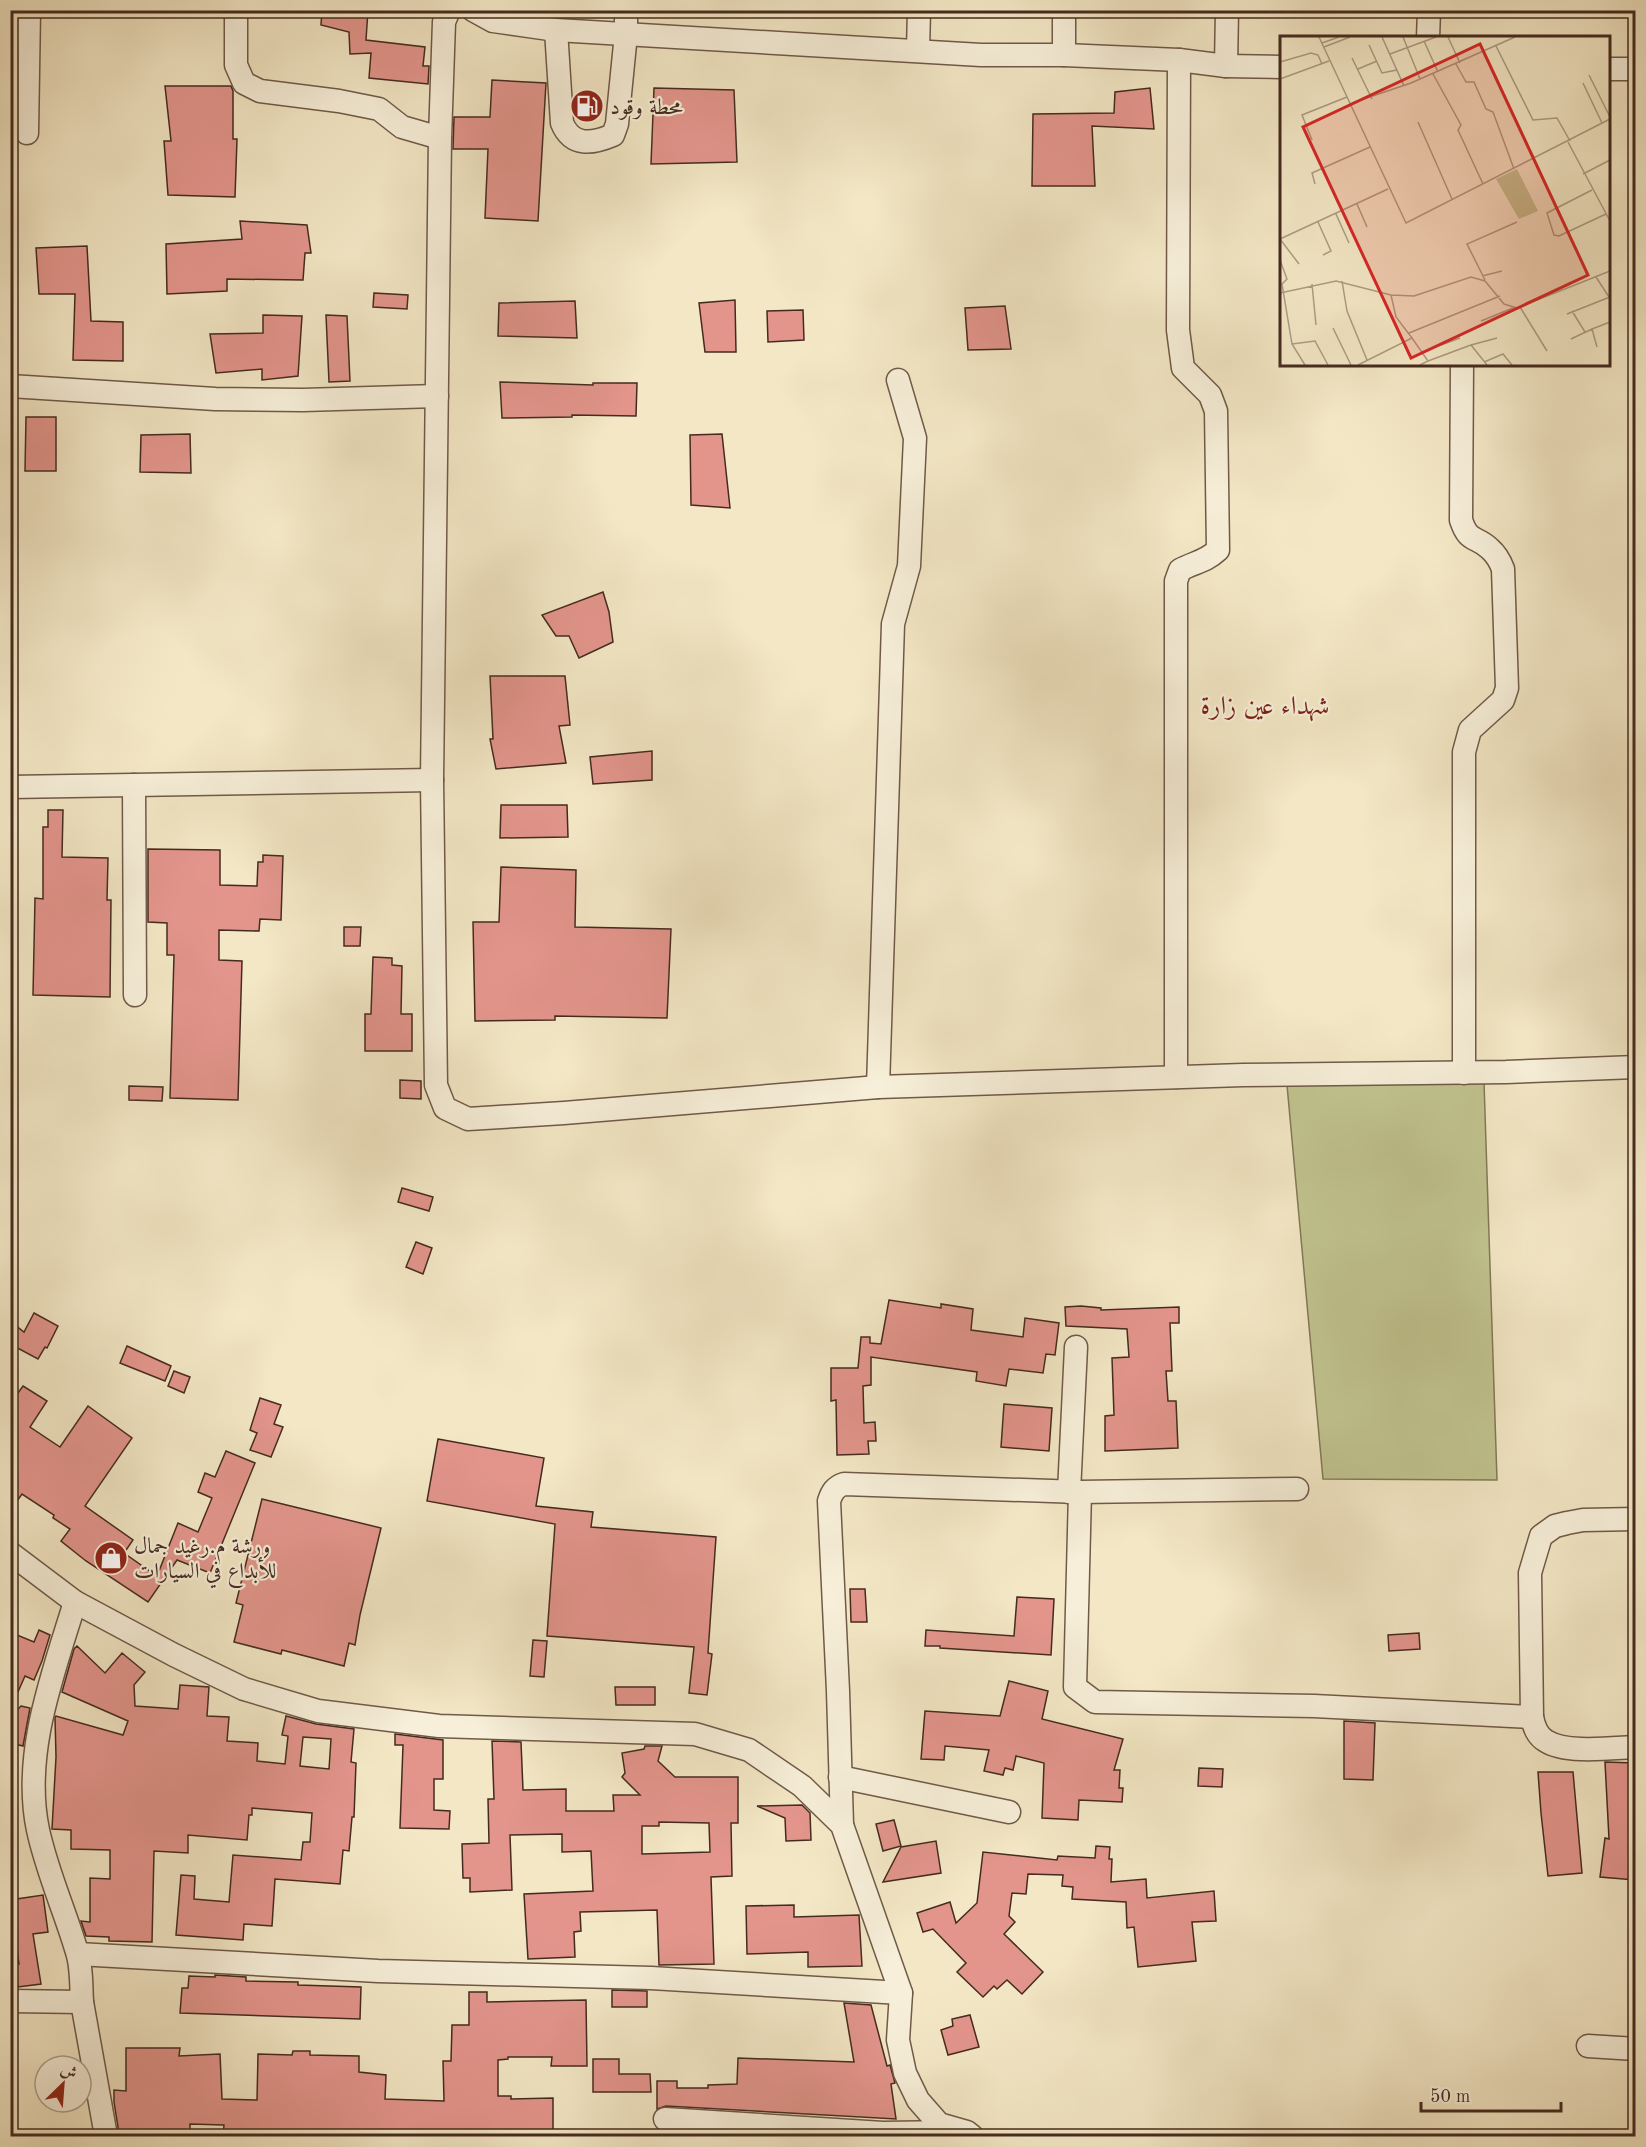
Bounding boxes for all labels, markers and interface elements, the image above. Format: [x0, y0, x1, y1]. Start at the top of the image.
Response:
inset map [1280, 36, 1610, 366]
fuel station icon: محطة وقود [569, 88, 605, 124]
place label: محطة وقود [610, 97, 683, 120]
district label: شهداء عين زارة [1200, 694, 1330, 722]
place label: ورشة م.رغيد جمال للأبداع في السيارات [134, 1536, 277, 1589]
shop icon: ورشة م.رغيد جمال للأبداع في السيارات [93, 1540, 129, 1576]
north arrow [33, 2054, 93, 2114]
text: ش [58, 2062, 79, 2083]
scale bar [1421, 2075, 1560, 2113]
text: 50 m [1430, 2088, 1470, 2106]

